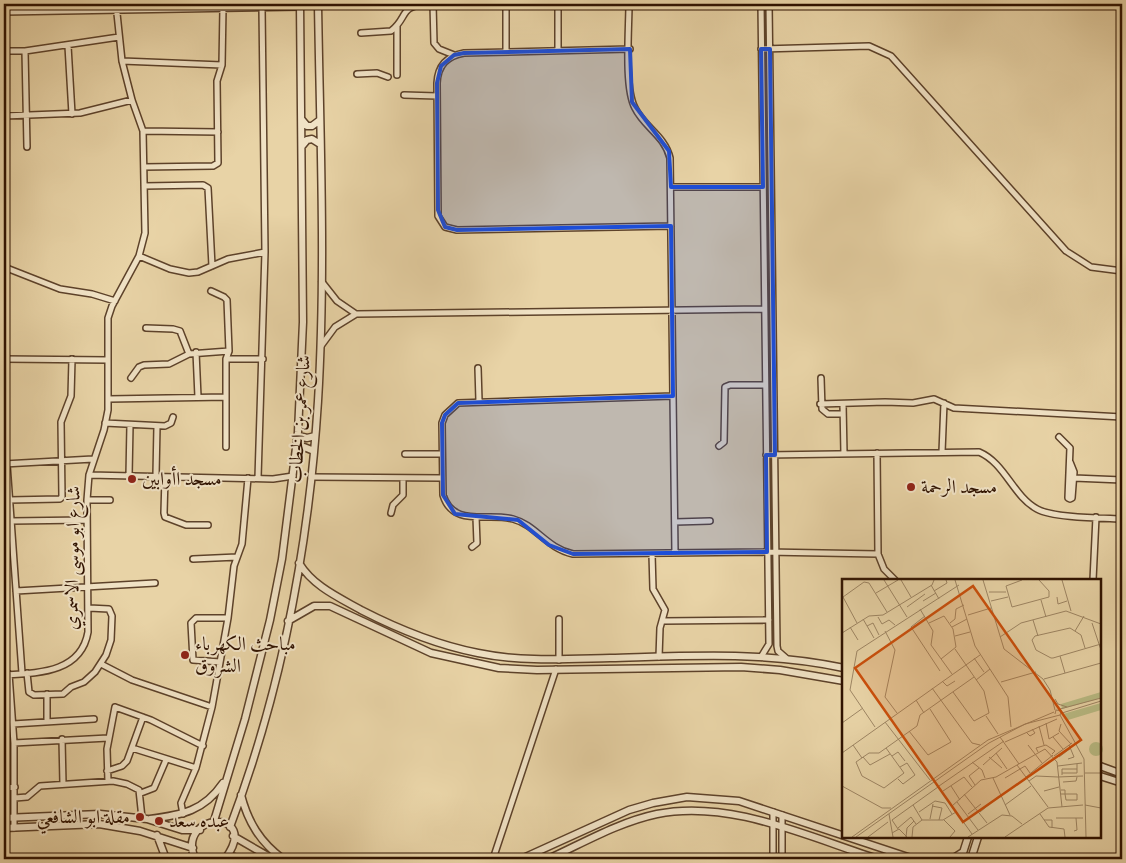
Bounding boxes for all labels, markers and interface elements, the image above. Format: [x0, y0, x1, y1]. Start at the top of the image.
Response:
street label: شارع عمر بن الخطاب [284, 354, 319, 484]
place label: مسجد اأوابين [142, 466, 222, 491]
marker: مسجد اأوابين [126, 473, 138, 485]
place label: مسجد الرحمة [921, 476, 997, 499]
marker: مسجد الرحمة [905, 481, 917, 493]
street label: شارع ابو موسى الاسمري [60, 486, 89, 630]
inset map [842, 579, 1101, 838]
place label: مباحث الكهرباء الشروق [195, 633, 296, 678]
marker: مباحث الكهرباء الشروق [179, 649, 191, 661]
place label: مقلة ابو الشافعي [37, 806, 130, 834]
place label: عبده سعد [169, 810, 229, 833]
marker: مقلة ابو الشافعي [134, 811, 146, 823]
marker: عبده سعد [153, 815, 165, 827]

